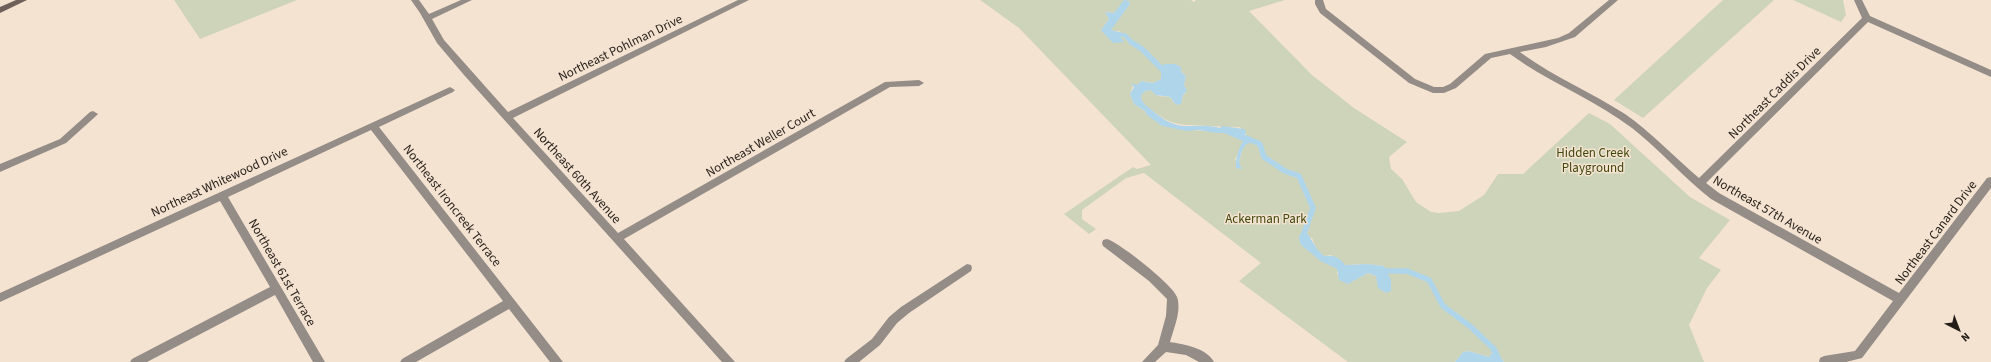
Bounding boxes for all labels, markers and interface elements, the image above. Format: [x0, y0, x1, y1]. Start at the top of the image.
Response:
street label: Northeast Pohlman Drive [555, 10, 686, 86]
street label: Northeast Caddis Drive [1724, 42, 1825, 143]
street label: Northeast Weller Court [702, 104, 819, 182]
street label: Northeast 60th Avenue [529, 124, 625, 228]
street label: Northeast Ironcreek Terrace [399, 141, 506, 270]
street label: Northeast Whitewood Drive [148, 142, 291, 222]
park label: Hidden Creek Playground [1556, 144, 1630, 177]
street label: Northeast 57th Avenue [1710, 171, 1825, 249]
street label: Northeast Canard Drive [1891, 177, 1981, 289]
park label: Ackerman Park [1225, 210, 1307, 228]
street label: Northeast 61st Terrace [244, 215, 320, 330]
north arrow [1939, 310, 1979, 350]
text: N [1958, 329, 1973, 345]

